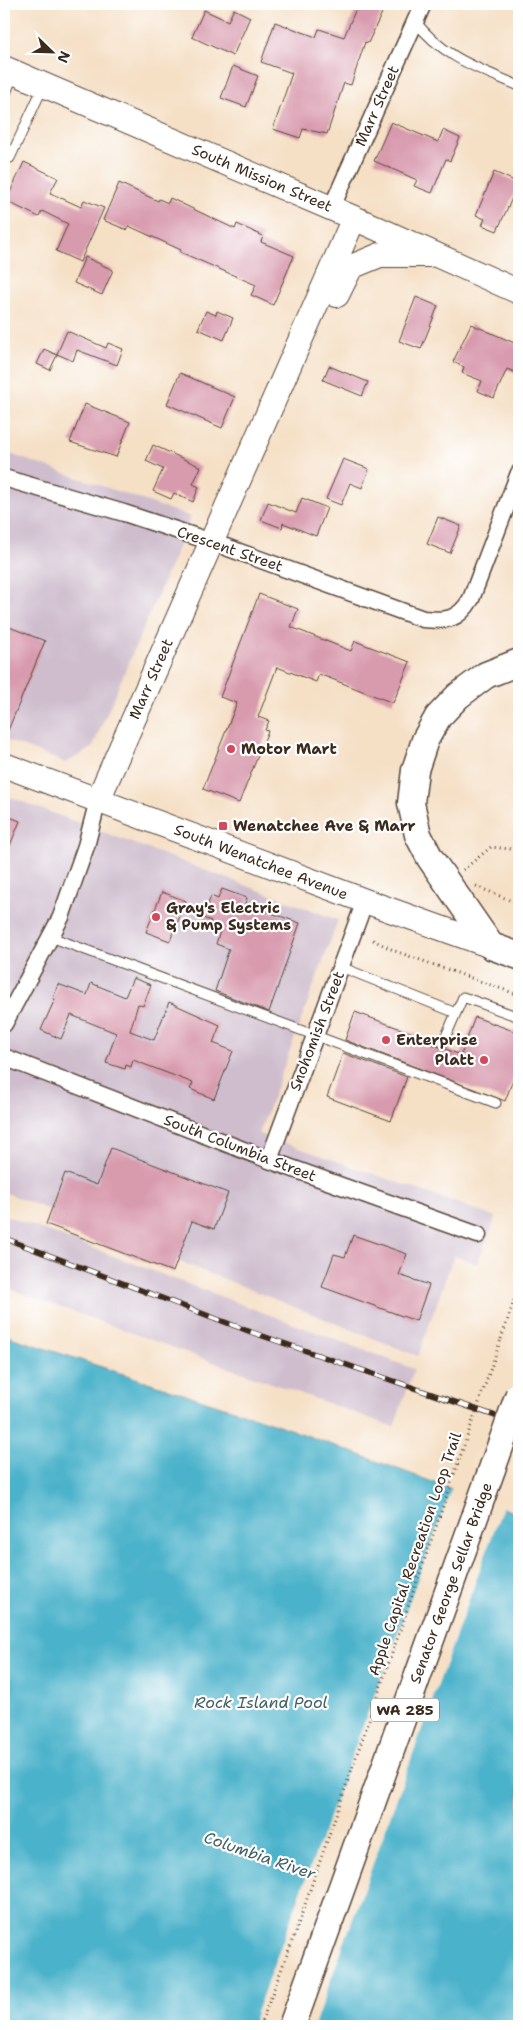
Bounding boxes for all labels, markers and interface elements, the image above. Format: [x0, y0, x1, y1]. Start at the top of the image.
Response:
north arrow [28, 28, 78, 78]
text: N [54, 48, 74, 66]
street label: Marr Street [350, 62, 404, 150]
street label: South Mission Street [189, 139, 335, 217]
street label: Crescent Street [174, 522, 286, 576]
street label: Marr Street [124, 635, 178, 723]
place label: Motor Mart [241, 739, 337, 759]
marker: Motor Mart [225, 743, 237, 755]
place label: Wenatchee Ave & Marr [233, 816, 416, 836]
street label: South Wenatchee Avenue [171, 820, 351, 904]
marker: Wenatchee Ave & Marr [217, 820, 229, 832]
place label: Gray's Electric & Pump Systems [166, 898, 291, 935]
marker: Gray's Electric & Pump Systems [150, 911, 162, 923]
street label: Snohomish Street [285, 968, 349, 1094]
place label: Enterprise [396, 1030, 478, 1050]
marker: Enterprise [380, 1034, 392, 1046]
place label: Platt [435, 1050, 474, 1070]
marker: Platt [478, 1054, 490, 1066]
street label: South Columbia Street [161, 1110, 319, 1186]
street label: Apple Capital Recreation Loop Trail [364, 1429, 466, 1678]
street label: Senator George Sellar Bridge [405, 1480, 497, 1686]
water label: Rock Island Pool [194, 1692, 328, 1713]
road number: WA 285 [371, 1698, 439, 1722]
water label: Columbia River [201, 1827, 319, 1885]

